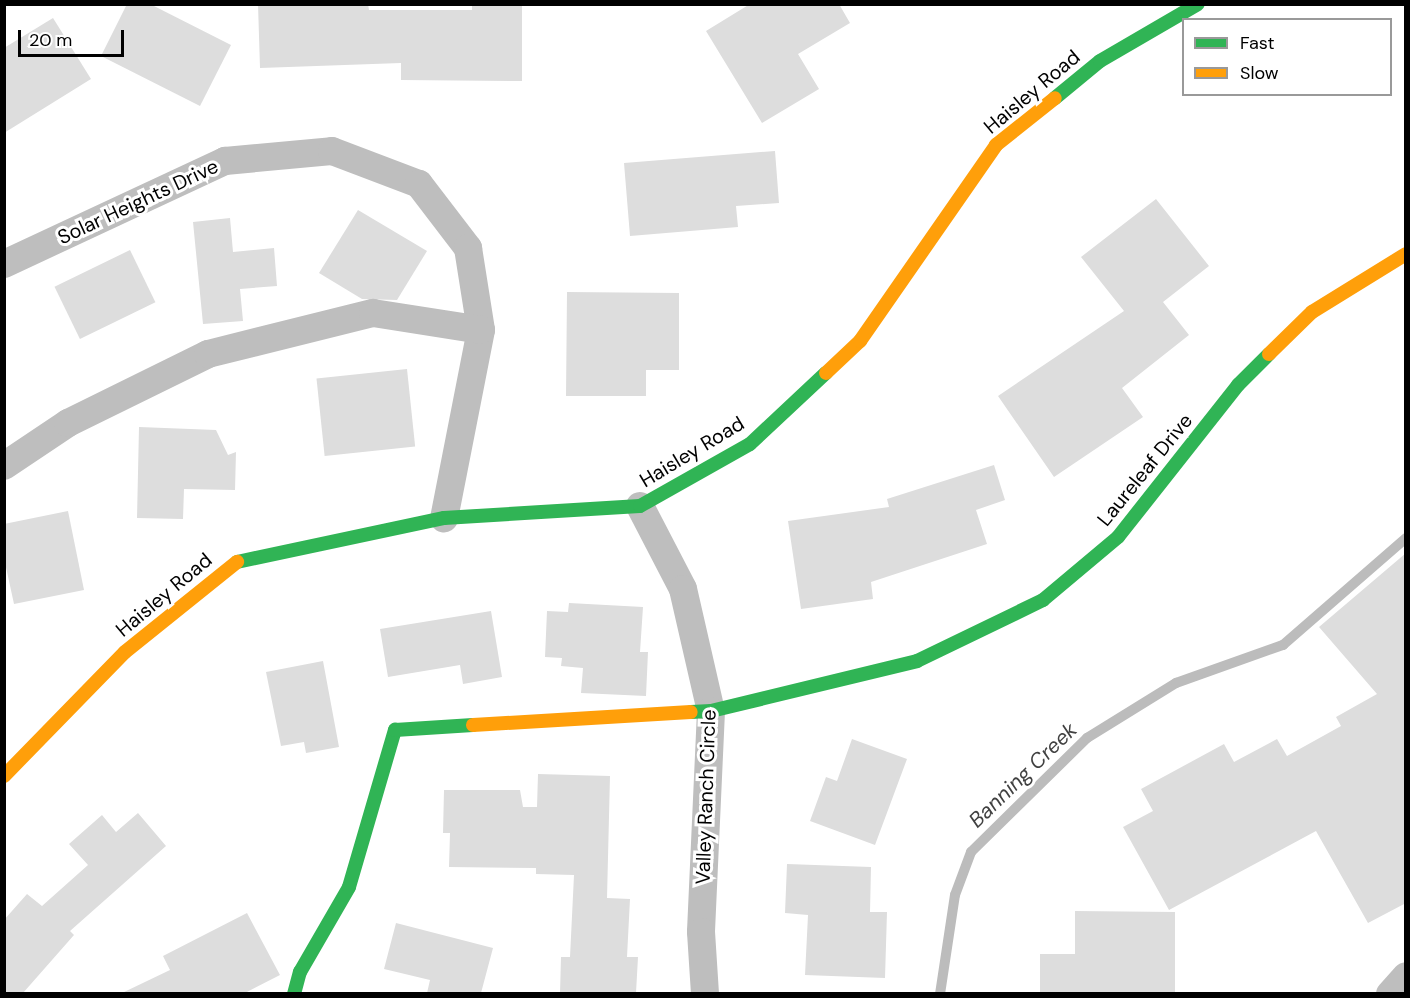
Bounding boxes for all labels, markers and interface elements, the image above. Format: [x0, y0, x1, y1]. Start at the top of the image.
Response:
scale bar [21, 18, 128, 56]
legend [1182, 18, 1392, 96]
text: 20 m [29, 28, 72, 52]
text: Fast [1240, 31, 1275, 55]
street label: Haisley Road [979, 45, 1085, 139]
text: Slow [1240, 61, 1279, 85]
street label: Solar Heights Drive [54, 154, 222, 250]
street label: Laureleaf Drive [1092, 409, 1198, 531]
street label: Haisley Road [635, 411, 749, 493]
street label: Haisley Road [111, 548, 217, 642]
street label: Valley Ranch Circle [691, 709, 721, 885]
water label: Banning Creek [964, 717, 1082, 833]

